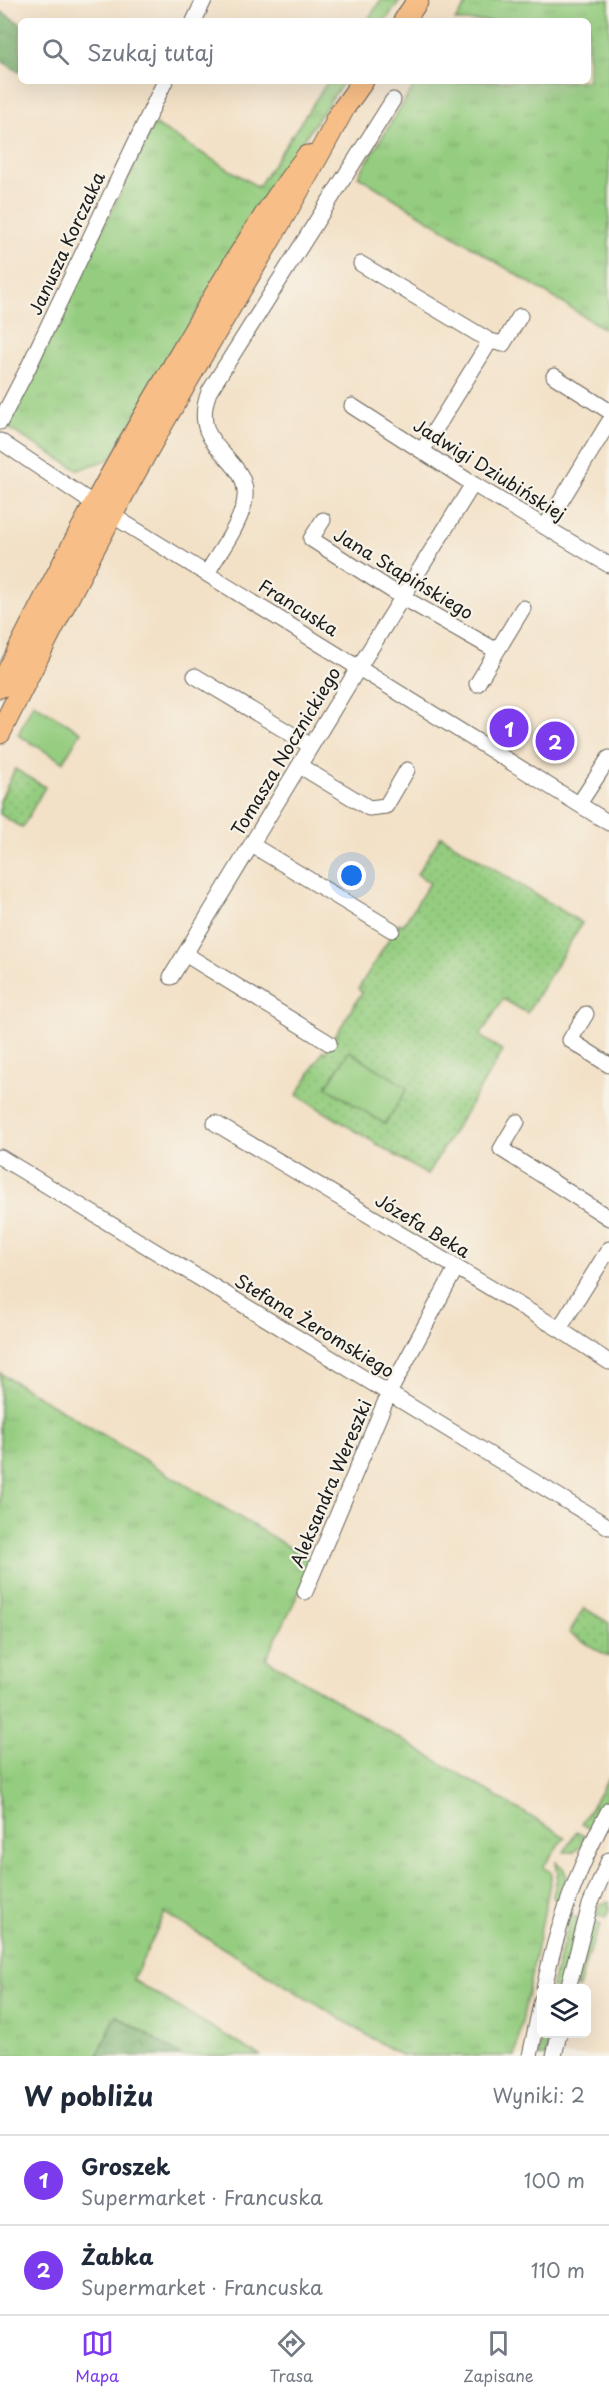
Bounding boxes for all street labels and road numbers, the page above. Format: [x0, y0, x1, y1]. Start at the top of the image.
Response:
street label: Janusza Korczaka [21, 166, 111, 319]
street label: Jadwigi Dziubińskiej [409, 411, 571, 527]
street label: Jana Stapińskiego [329, 521, 479, 625]
street label: Francuska [254, 572, 345, 643]
street label: Tomasza Nocznickiego [224, 661, 346, 841]
street label: Józefa Beka [370, 1186, 476, 1264]
street label: Stefana Żeromskiego [230, 1266, 400, 1384]
street label: Aleksandra Wereszki [282, 1395, 378, 1571]

